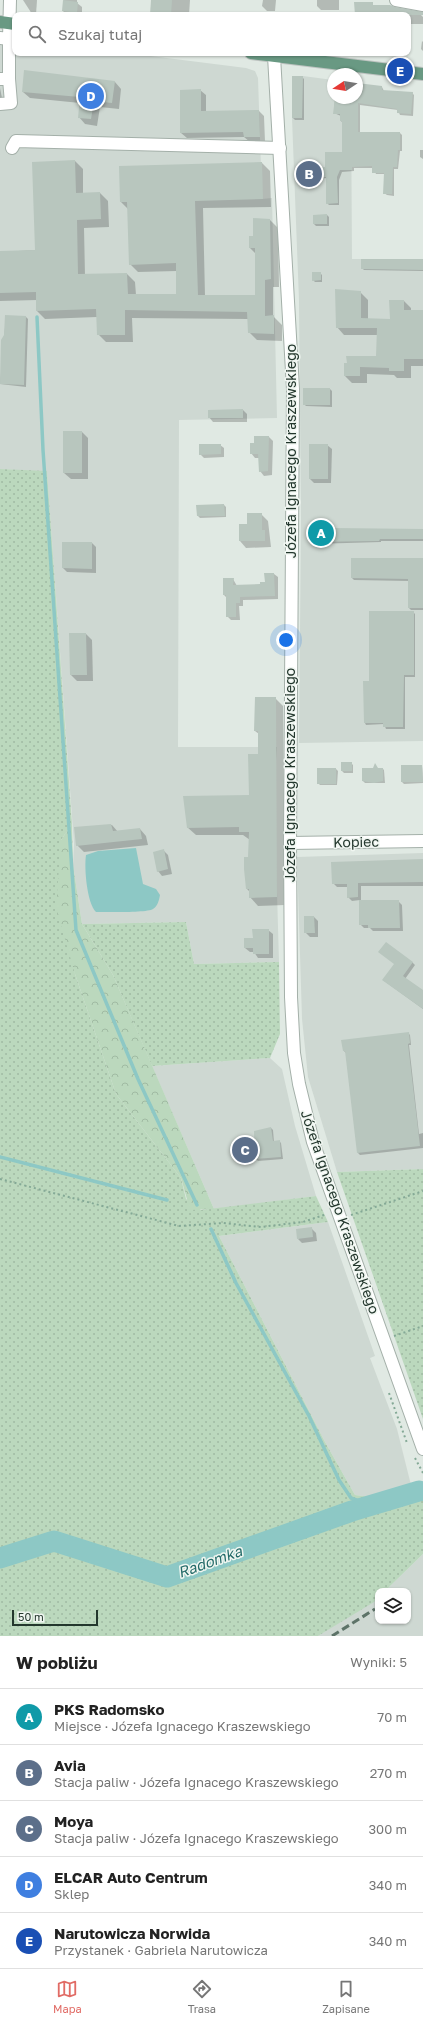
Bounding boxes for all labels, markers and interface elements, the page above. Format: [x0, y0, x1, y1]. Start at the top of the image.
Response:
search box [12, 12, 411, 56]
icon: search [26, 23, 48, 45]
text: Szukaj tutaj [58, 25, 142, 43]
pin: E [387, 56, 413, 86]
north arrow [327, 68, 363, 104]
pin: D [78, 81, 104, 111]
pin: B [296, 159, 322, 189]
street label: Józefa Ignacego Kraszewskiego [282, 344, 299, 558]
pin: A [308, 518, 334, 548]
your location [276, 630, 296, 650]
street label: Józefa Ignacego Kraszewskiego [281, 668, 298, 882]
street label: Kopiec [333, 833, 379, 850]
street label: Józefa Ignacego Kraszewskiego [298, 1108, 383, 1316]
pin: C [232, 1135, 258, 1165]
water label: Radomka [175, 1541, 245, 1581]
map controls [375, 1588, 411, 1624]
button: layers [375, 1588, 411, 1624]
scale bar [12, 1608, 98, 1627]
text: 50 m [18, 1610, 44, 1623]
text: W pobliżu [16, 1652, 98, 1673]
text: Wyniki: 5 [350, 1654, 407, 1670]
text: PKS Radomsko [54, 1700, 164, 1718]
text: A [24, 1709, 34, 1725]
text: 70 m [377, 1709, 407, 1725]
text: Miejsce · Józefa Ignacego Kraszewskiego [54, 1718, 311, 1734]
text: Avia [54, 1756, 86, 1774]
text: B [24, 1765, 34, 1781]
text: 270 m [370, 1765, 407, 1781]
text: Stacja paliw · Józefa Ignacego Kraszewskiego [54, 1774, 339, 1790]
text: Moya [54, 1812, 93, 1830]
text: C [24, 1821, 34, 1837]
text: 300 m [369, 1821, 407, 1837]
text: Stacja paliw · Józefa Ignacego Kraszewskiego [54, 1830, 339, 1846]
text: ELCAR Auto Centrum [54, 1868, 208, 1886]
text: D [24, 1877, 34, 1893]
text: 340 m [369, 1877, 407, 1893]
text: Sklep [54, 1886, 89, 1902]
text: Narutowicza Norwida [54, 1924, 210, 1942]
text: E [25, 1933, 33, 1949]
text: 340 m [369, 1933, 407, 1949]
text: Przystanek · Gabriela Narutowicza [54, 1942, 268, 1958]
tab: Mapa [53, 1978, 82, 2015]
tab: Trasa [188, 1978, 216, 2015]
tab: Zapisane [322, 1978, 370, 2015]

